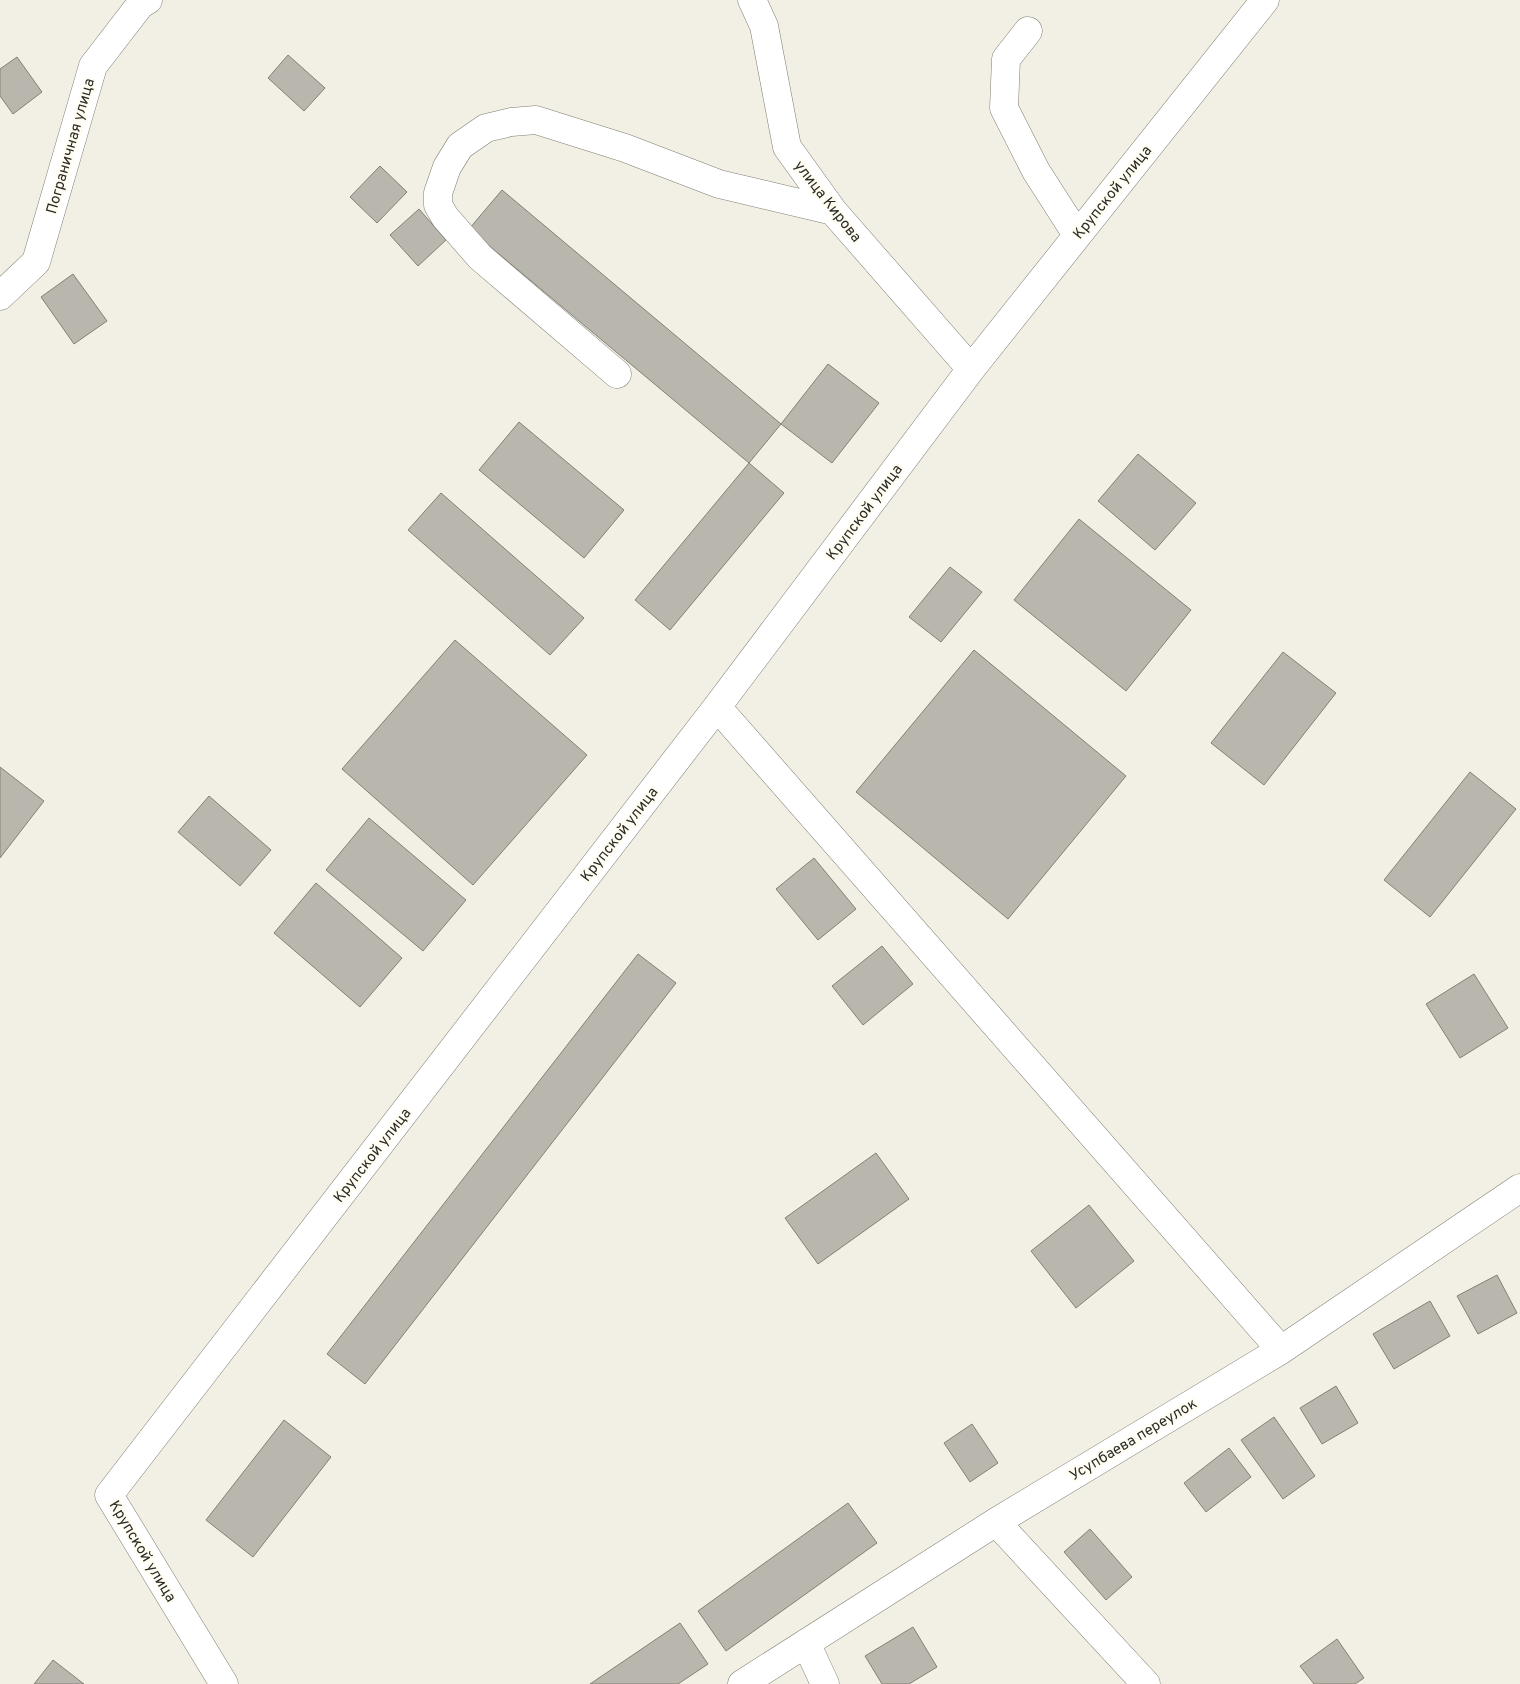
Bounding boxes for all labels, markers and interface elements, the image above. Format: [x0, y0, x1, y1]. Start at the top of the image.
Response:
street label: Пограничная улица [43, 76, 100, 216]
street label: Крупской улица [1070, 142, 1157, 244]
street label: улица Кирова [789, 157, 865, 247]
street label: Крупской улица [823, 461, 907, 565]
street label: Крупской улица [577, 784, 663, 886]
street label: Крупской улица [330, 1105, 416, 1207]
street label: Усупбаева переулок [1067, 1395, 1201, 1486]
street label: Крупской улица [104, 1498, 180, 1606]

